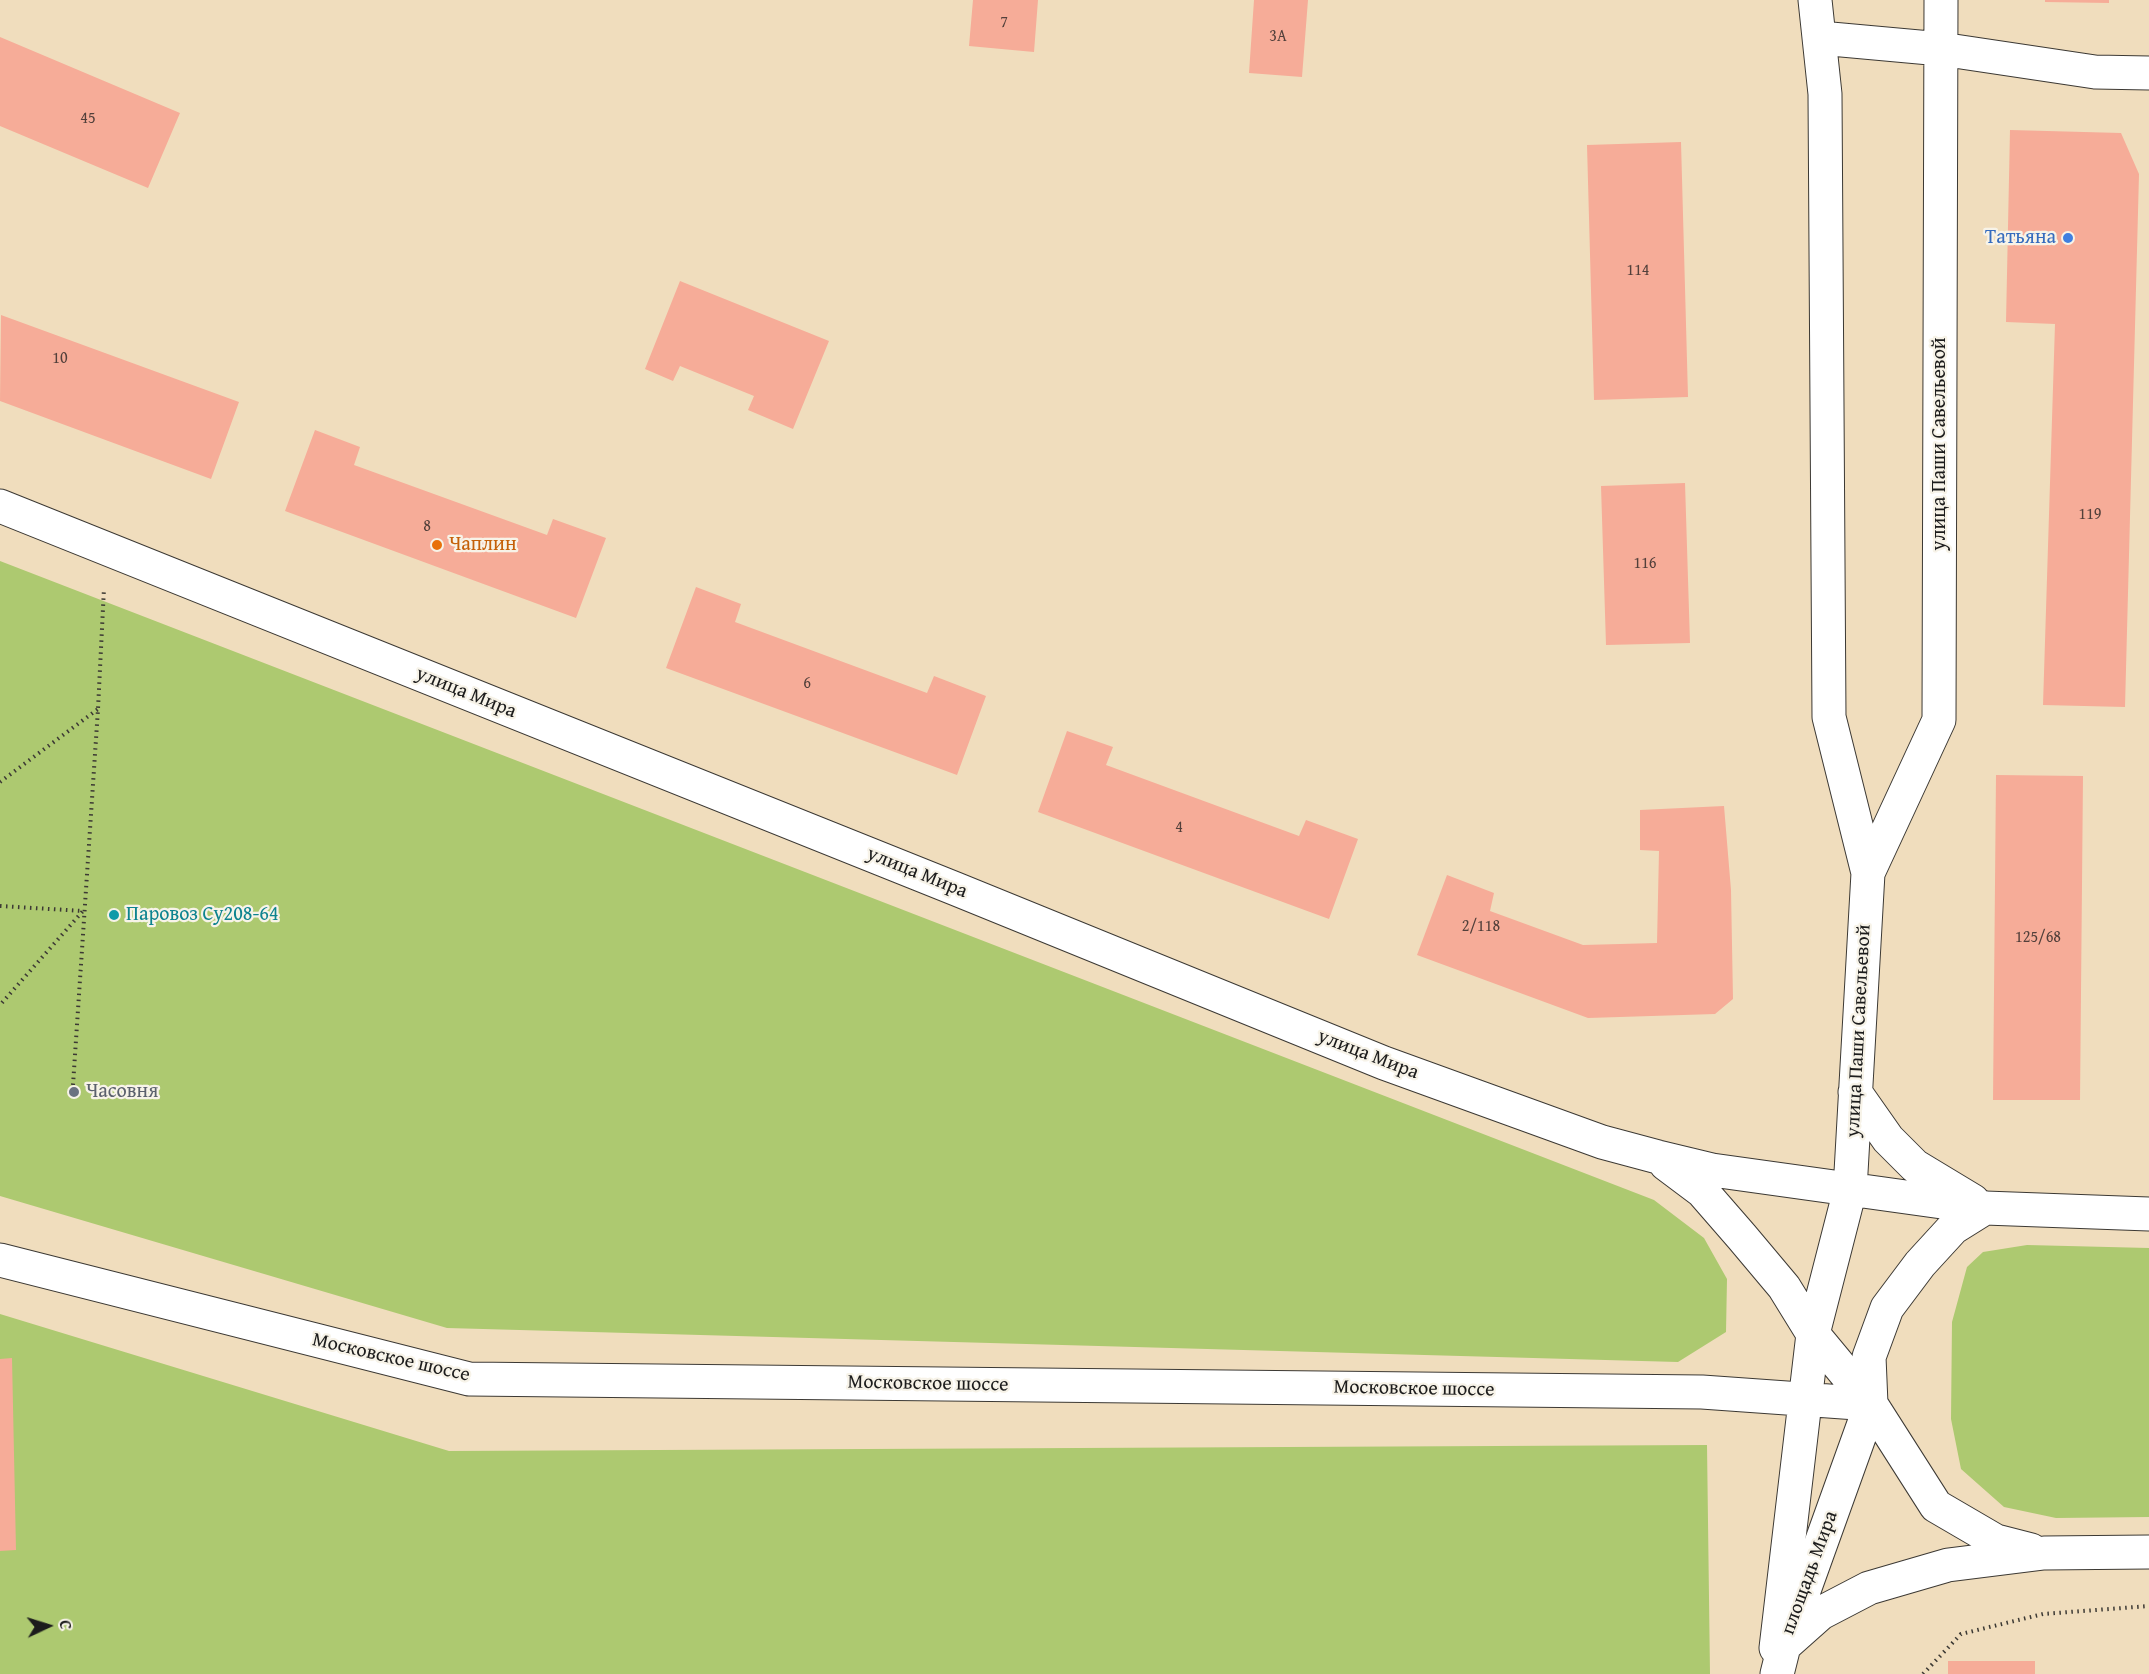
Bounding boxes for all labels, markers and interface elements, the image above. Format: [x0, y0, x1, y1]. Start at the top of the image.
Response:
house number: 7 [1000, 13, 1008, 33]
house number: 3А [1269, 27, 1287, 47]
house number: 45 [80, 109, 96, 129]
place label: Татьяна [1985, 226, 2056, 250]
marker: Татьяна [2061, 231, 2075, 245]
house number: 114 [1626, 261, 1650, 281]
street label: улица Паши Савельевой [1928, 337, 1952, 551]
house number: 10 [52, 349, 68, 369]
house number: 119 [2078, 505, 2102, 525]
house number: 8 [423, 517, 431, 537]
place label: Чаплин [449, 533, 517, 557]
marker: Чаплин [430, 538, 444, 552]
house number: 116 [1633, 554, 1657, 574]
street label: улица Мира [412, 662, 520, 724]
house number: 6 [803, 674, 811, 694]
house number: 4 [1175, 818, 1183, 838]
street label: улица Мира [863, 842, 971, 904]
place label: Паровоз Су208-64 [126, 903, 279, 927]
marker: Паровоз Су208-64 [107, 908, 121, 922]
house number: 2/118 [1462, 917, 1500, 937]
street label: улица Паши Савельевой [1841, 924, 1877, 1138]
house number: 125/68 [2015, 928, 2061, 948]
street label: улица Мира [1314, 1025, 1422, 1085]
place label: Часовня [86, 1080, 158, 1104]
marker: Часовня [67, 1085, 81, 1099]
street label: Московское шоссе [310, 1328, 472, 1388]
street label: Московское шоссе [847, 1371, 1009, 1397]
street label: Московское шоссе [1333, 1376, 1495, 1402]
street label: площадь Мира [1776, 1508, 1844, 1638]
north arrow [18, 1596, 78, 1656]
text: С [54, 1619, 78, 1630]

